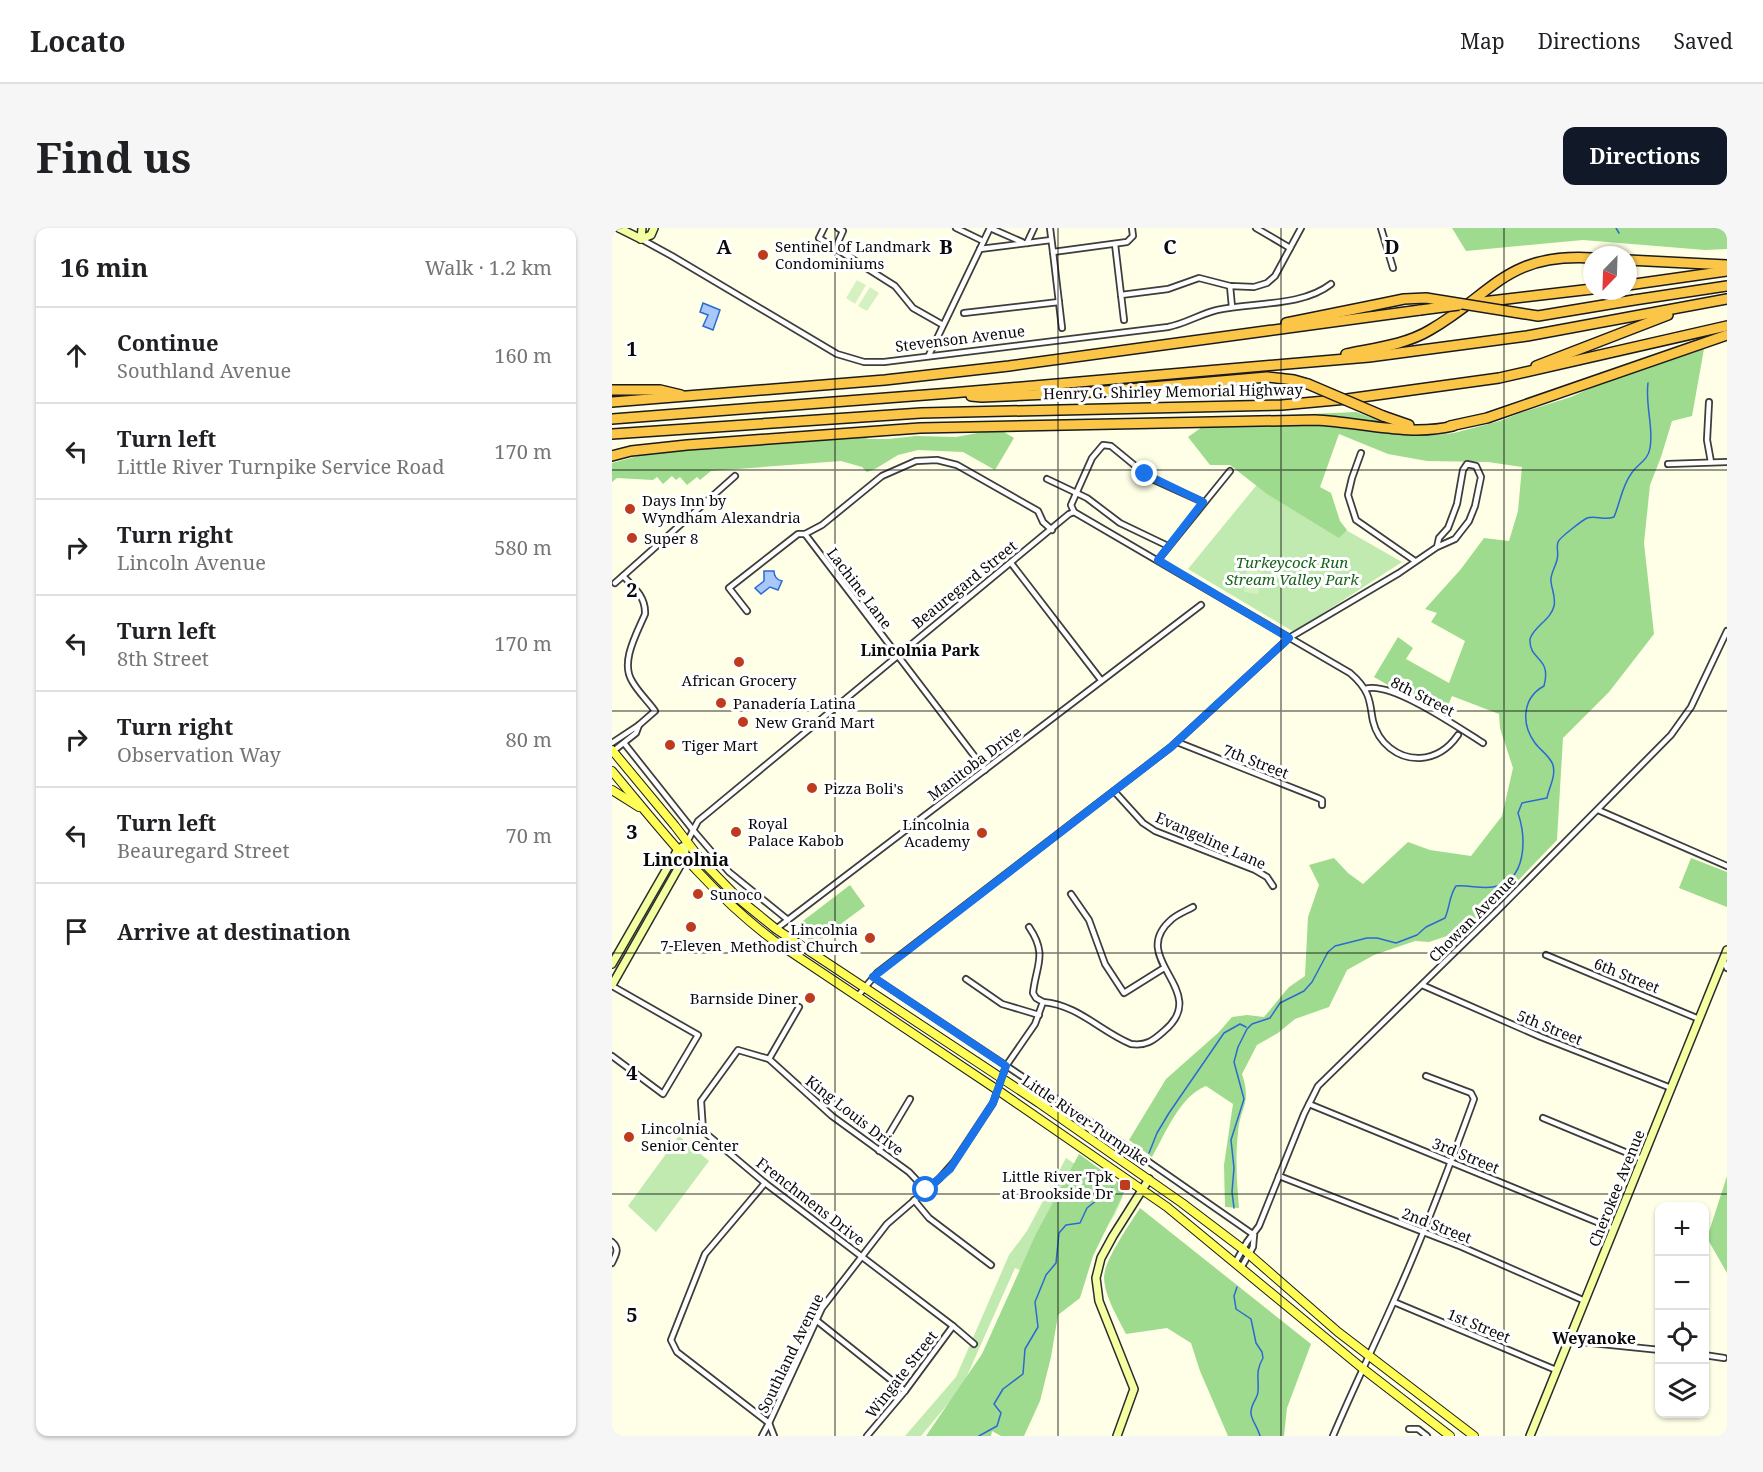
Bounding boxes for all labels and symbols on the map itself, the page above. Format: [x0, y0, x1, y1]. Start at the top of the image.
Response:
text: A [716, 233, 732, 260]
text: B [939, 233, 953, 260]
text: C [1163, 233, 1177, 260]
text: D [1384, 233, 1400, 260]
place label: Sentinel of Landmark Condominiums [775, 236, 931, 273]
north arrow [1583, 246, 1637, 300]
marker: Sentinel of Landmark Condominiums [756, 248, 770, 262]
street label: Stevenson Avenue [894, 320, 1026, 356]
text: 1 [626, 335, 638, 362]
street label: Henry G. Shirley Memorial Highway [1043, 379, 1303, 403]
route end [1131, 460, 1157, 486]
place label: Days Inn by Wyndham Alexandria [642, 490, 801, 527]
marker: Days Inn by Wyndham Alexandria [623, 502, 637, 516]
place label: Super 8 [644, 528, 698, 548]
marker: Super 8 [625, 531, 639, 545]
street label: Beauregard Street [907, 536, 1021, 632]
street label: Lachine Lane [823, 543, 897, 633]
park label: Turkeycock Run Stream Valley Park [1225, 552, 1359, 589]
text: 2 [626, 576, 638, 603]
district label: Lincolnia Park [860, 639, 980, 661]
marker: African Grocery [732, 655, 746, 669]
place label: African Grocery [682, 670, 797, 690]
street label: 8th Street [1388, 671, 1458, 721]
place label: Panadería Latina [733, 693, 856, 713]
marker: Panadería Latina [714, 696, 728, 710]
place label: New Grand Mart [755, 712, 875, 732]
marker: New Grand Mart [736, 715, 750, 729]
street label: Manitoba Drive [923, 721, 1025, 805]
place label: Tiger Mart [682, 735, 758, 755]
marker: Tiger Mart [663, 738, 677, 752]
street label: 7th Street [1220, 739, 1292, 783]
place label: Pizza Boli's [824, 778, 904, 798]
marker: Pizza Boli's [805, 781, 819, 795]
street label: Evangeline Lane [1153, 807, 1269, 873]
place label: Royal Palace Kabob [748, 813, 844, 850]
place label: Lincolnia Academy [903, 814, 971, 851]
text: 3 [626, 818, 638, 845]
marker: Royal Palace Kabob [729, 825, 743, 839]
marker: Lincolnia Academy [975, 826, 989, 840]
district label: Lincolnia [643, 847, 729, 871]
street label: Chowan Avenue [1424, 870, 1520, 966]
place label: Sunoco [710, 884, 762, 904]
marker: Sunoco [691, 887, 705, 901]
place label: Lincolnia Methodist Church [730, 919, 858, 956]
marker: 7-Eleven [684, 920, 698, 934]
marker: Lincolnia Methodist Church [863, 931, 877, 945]
place label: 7-Eleven [660, 935, 722, 955]
street label: 6th Street [1591, 953, 1663, 997]
place label: Barnside Diner [690, 988, 798, 1008]
marker: Barnside Diner [803, 991, 817, 1005]
street label: 5th Street [1514, 1005, 1586, 1049]
text: 4 [626, 1059, 638, 1086]
street label: King Louis Drive [802, 1070, 908, 1160]
street label: Little River Turnpike [1018, 1070, 1154, 1170]
place label: Lincolnia Senior Center [641, 1118, 739, 1155]
street label: Cherokee Avenue [1583, 1127, 1649, 1249]
marker: Lincolnia Senior Center [622, 1130, 636, 1144]
street label: 3rd Street [1430, 1133, 1502, 1177]
street label: Frenchmens Drive [753, 1152, 869, 1250]
place label: Little River Tpk at Brookside Dr [1002, 1166, 1113, 1203]
route start [912, 1176, 938, 1202]
marker: Little River Tpk at Brookside Dr [1118, 1178, 1132, 1192]
street label: 2nd Street [1399, 1203, 1475, 1247]
street label: Southland Avenue [752, 1290, 828, 1416]
text: 5 [626, 1301, 638, 1328]
street label: 1st Street [1445, 1303, 1513, 1347]
street label: Wingate Street [861, 1326, 941, 1422]
district label: Weyanoke [1552, 1327, 1636, 1349]

